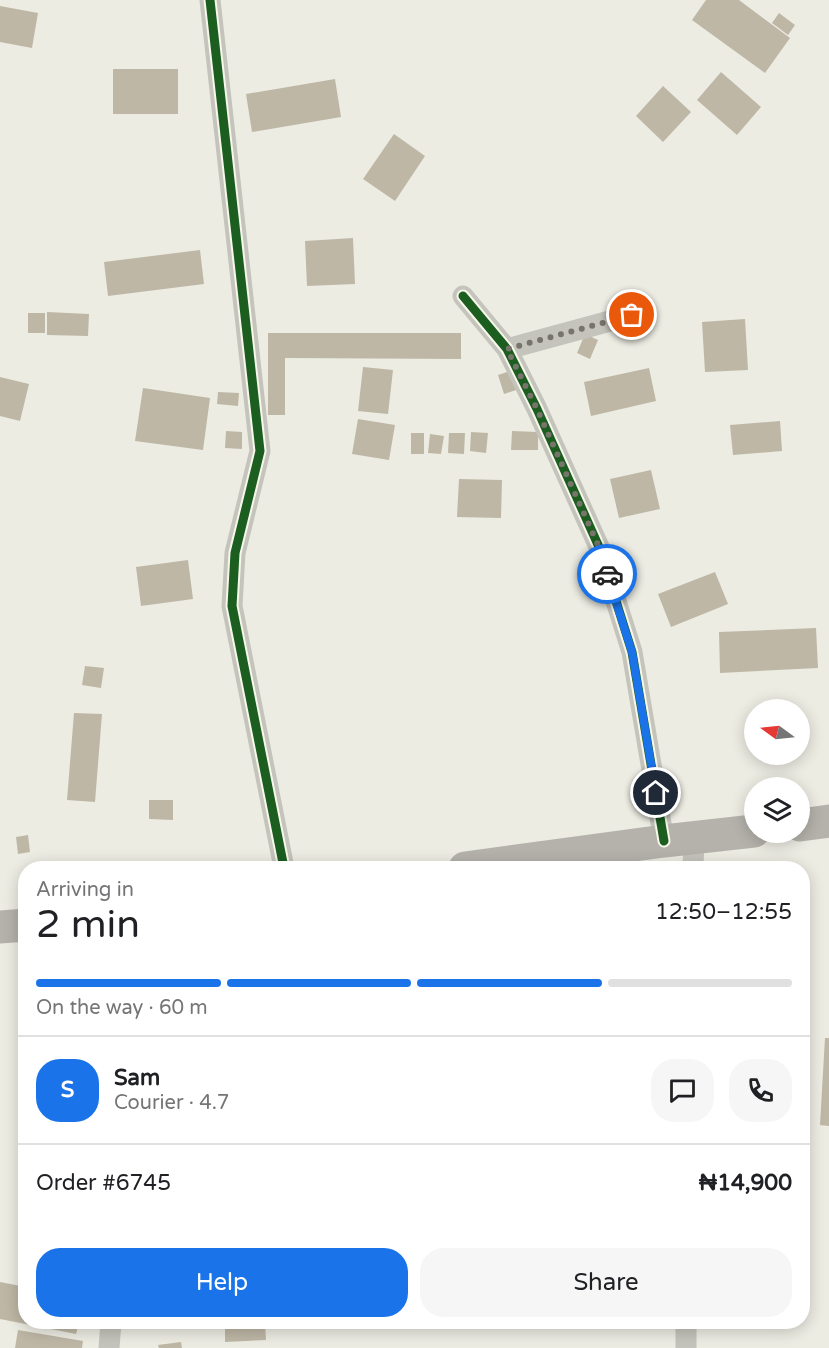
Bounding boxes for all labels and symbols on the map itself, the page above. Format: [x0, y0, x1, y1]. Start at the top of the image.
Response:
pin [606, 289, 657, 340]
courier [577, 544, 637, 604]
north arrow [744, 699, 810, 765]
pin [630, 767, 681, 818]

